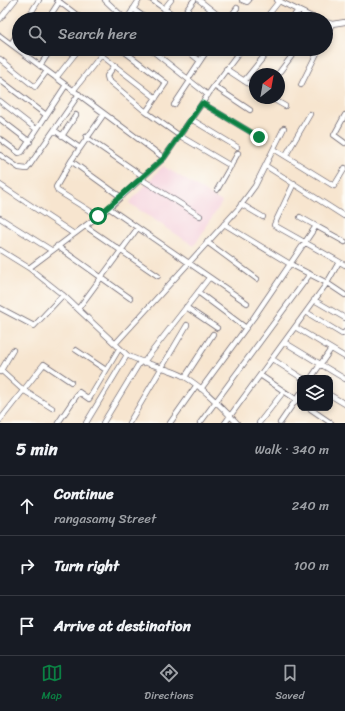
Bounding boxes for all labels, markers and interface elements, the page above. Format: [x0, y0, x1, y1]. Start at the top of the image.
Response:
search box [12, 12, 333, 56]
text: Search here [58, 21, 137, 47]
icon: search [26, 23, 48, 45]
north arrow [249, 68, 285, 104]
route end [250, 128, 268, 146]
route start [89, 207, 107, 225]
map controls [297, 375, 333, 411]
button: layers [297, 375, 333, 411]
text: 5 min [16, 434, 58, 464]
text: Walk · 340 m [255, 438, 329, 461]
text: Continue [54, 481, 114, 507]
text: 240 m [292, 494, 329, 517]
icon: ahead [16, 495, 38, 517]
text: rangasamy Street [54, 507, 156, 530]
text: Turn right [54, 553, 119, 579]
text: 100 m [294, 554, 329, 577]
icon: right [16, 555, 38, 577]
text: Arrive at destination [54, 613, 191, 639]
icon: arrive [16, 615, 38, 637]
tab: Map [41, 662, 63, 705]
tab: Directions [144, 662, 194, 705]
tab: Saved [275, 662, 304, 705]

